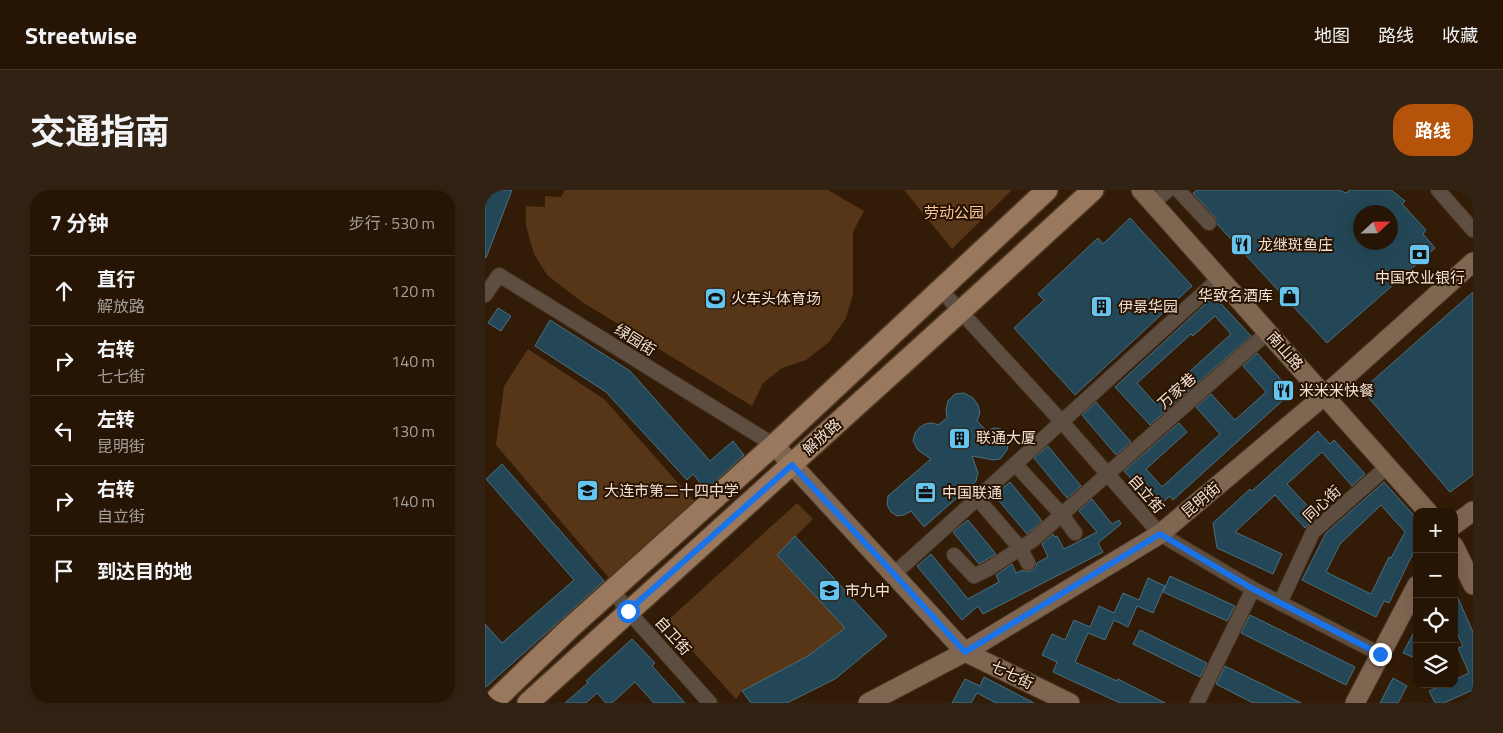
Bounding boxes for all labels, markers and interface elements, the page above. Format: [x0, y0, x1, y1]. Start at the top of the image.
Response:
text: Streetwise [25, 17, 137, 53]
text: 地图 [1314, 22, 1350, 49]
text: 路线 [1378, 22, 1414, 49]
text: 收藏 [1442, 22, 1478, 49]
text: 交通指南 [30, 104, 170, 158]
button: 路线 [1393, 104, 1473, 156]
park label: 劳动公园 [924, 201, 984, 224]
north arrow [1353, 205, 1398, 250]
text: 7 分钟 [50, 207, 108, 239]
text: 步行 · 530 m [349, 211, 435, 235]
restaurant icon: 龙继斑鱼庄 [1230, 233, 1254, 257]
place label: 龙继斑鱼庄 [1258, 233, 1333, 256]
bank icon: 中国农业银行 [1408, 243, 1432, 267]
text: 直行 [97, 264, 135, 293]
place label: 中国农业银行 [1375, 266, 1465, 289]
icon: ahead [50, 277, 78, 305]
text: 120 m [391, 279, 435, 303]
place label: 华致名酒库 [1198, 284, 1273, 307]
shop icon: 华致名酒库 [1277, 284, 1301, 308]
sports icon: 火车头体育场 [703, 287, 727, 311]
place label: 火车头体育场 [731, 287, 821, 310]
text: 解放路 [97, 294, 145, 318]
building icon: 伊景华园 [1090, 295, 1114, 319]
place label: 伊景华园 [1118, 295, 1178, 318]
street label: 绿园街 [610, 318, 660, 361]
street label: 南山路 [1262, 326, 1309, 375]
text: 右转 [97, 334, 135, 363]
icon: right [50, 347, 78, 375]
text: 140 m [391, 349, 435, 373]
text: 七七街 [97, 364, 145, 388]
street label: 万家巷 [1152, 367, 1201, 414]
restaurant icon: 米米米快餐 [1271, 379, 1295, 403]
place label: 米米米快餐 [1299, 379, 1374, 402]
text: 左转 [97, 404, 135, 433]
street label: 解放路 [797, 413, 846, 460]
icon: left [50, 417, 78, 445]
text: 130 m [391, 419, 435, 443]
building icon: 联通大厦 [948, 426, 972, 450]
place label: 联通大厦 [976, 426, 1036, 449]
text: 昆明街 [97, 434, 145, 458]
street label: 自立街 [1123, 469, 1170, 518]
text: 右转 [97, 474, 135, 503]
street label: 昆明街 [1176, 476, 1225, 523]
school or university icon: 大连市第二十四中学 [576, 479, 600, 503]
place label: 大连市第二十四中学 [604, 479, 739, 502]
street label: 同心街 [1297, 480, 1346, 527]
office icon: 中国联通 [914, 481, 938, 505]
place label: 中国联通 [942, 481, 1002, 504]
icon: right [50, 487, 78, 515]
text: 140 m [391, 489, 435, 513]
text: 自立街 [97, 504, 145, 528]
map controls [1413, 508, 1458, 688]
button: + [1413, 508, 1458, 553]
button: − [1413, 553, 1458, 598]
text: 到达目的地 [97, 556, 192, 585]
icon: arrive [50, 557, 78, 585]
school or university icon: 市九中 [817, 579, 841, 603]
place label: 市九中 [845, 579, 890, 602]
button: locate [1413, 598, 1458, 643]
route start [617, 600, 640, 623]
street label: 自卫街 [650, 611, 697, 660]
route end [1369, 643, 1392, 666]
button: layers [1413, 643, 1458, 688]
street label: 七七街 [987, 654, 1037, 695]

